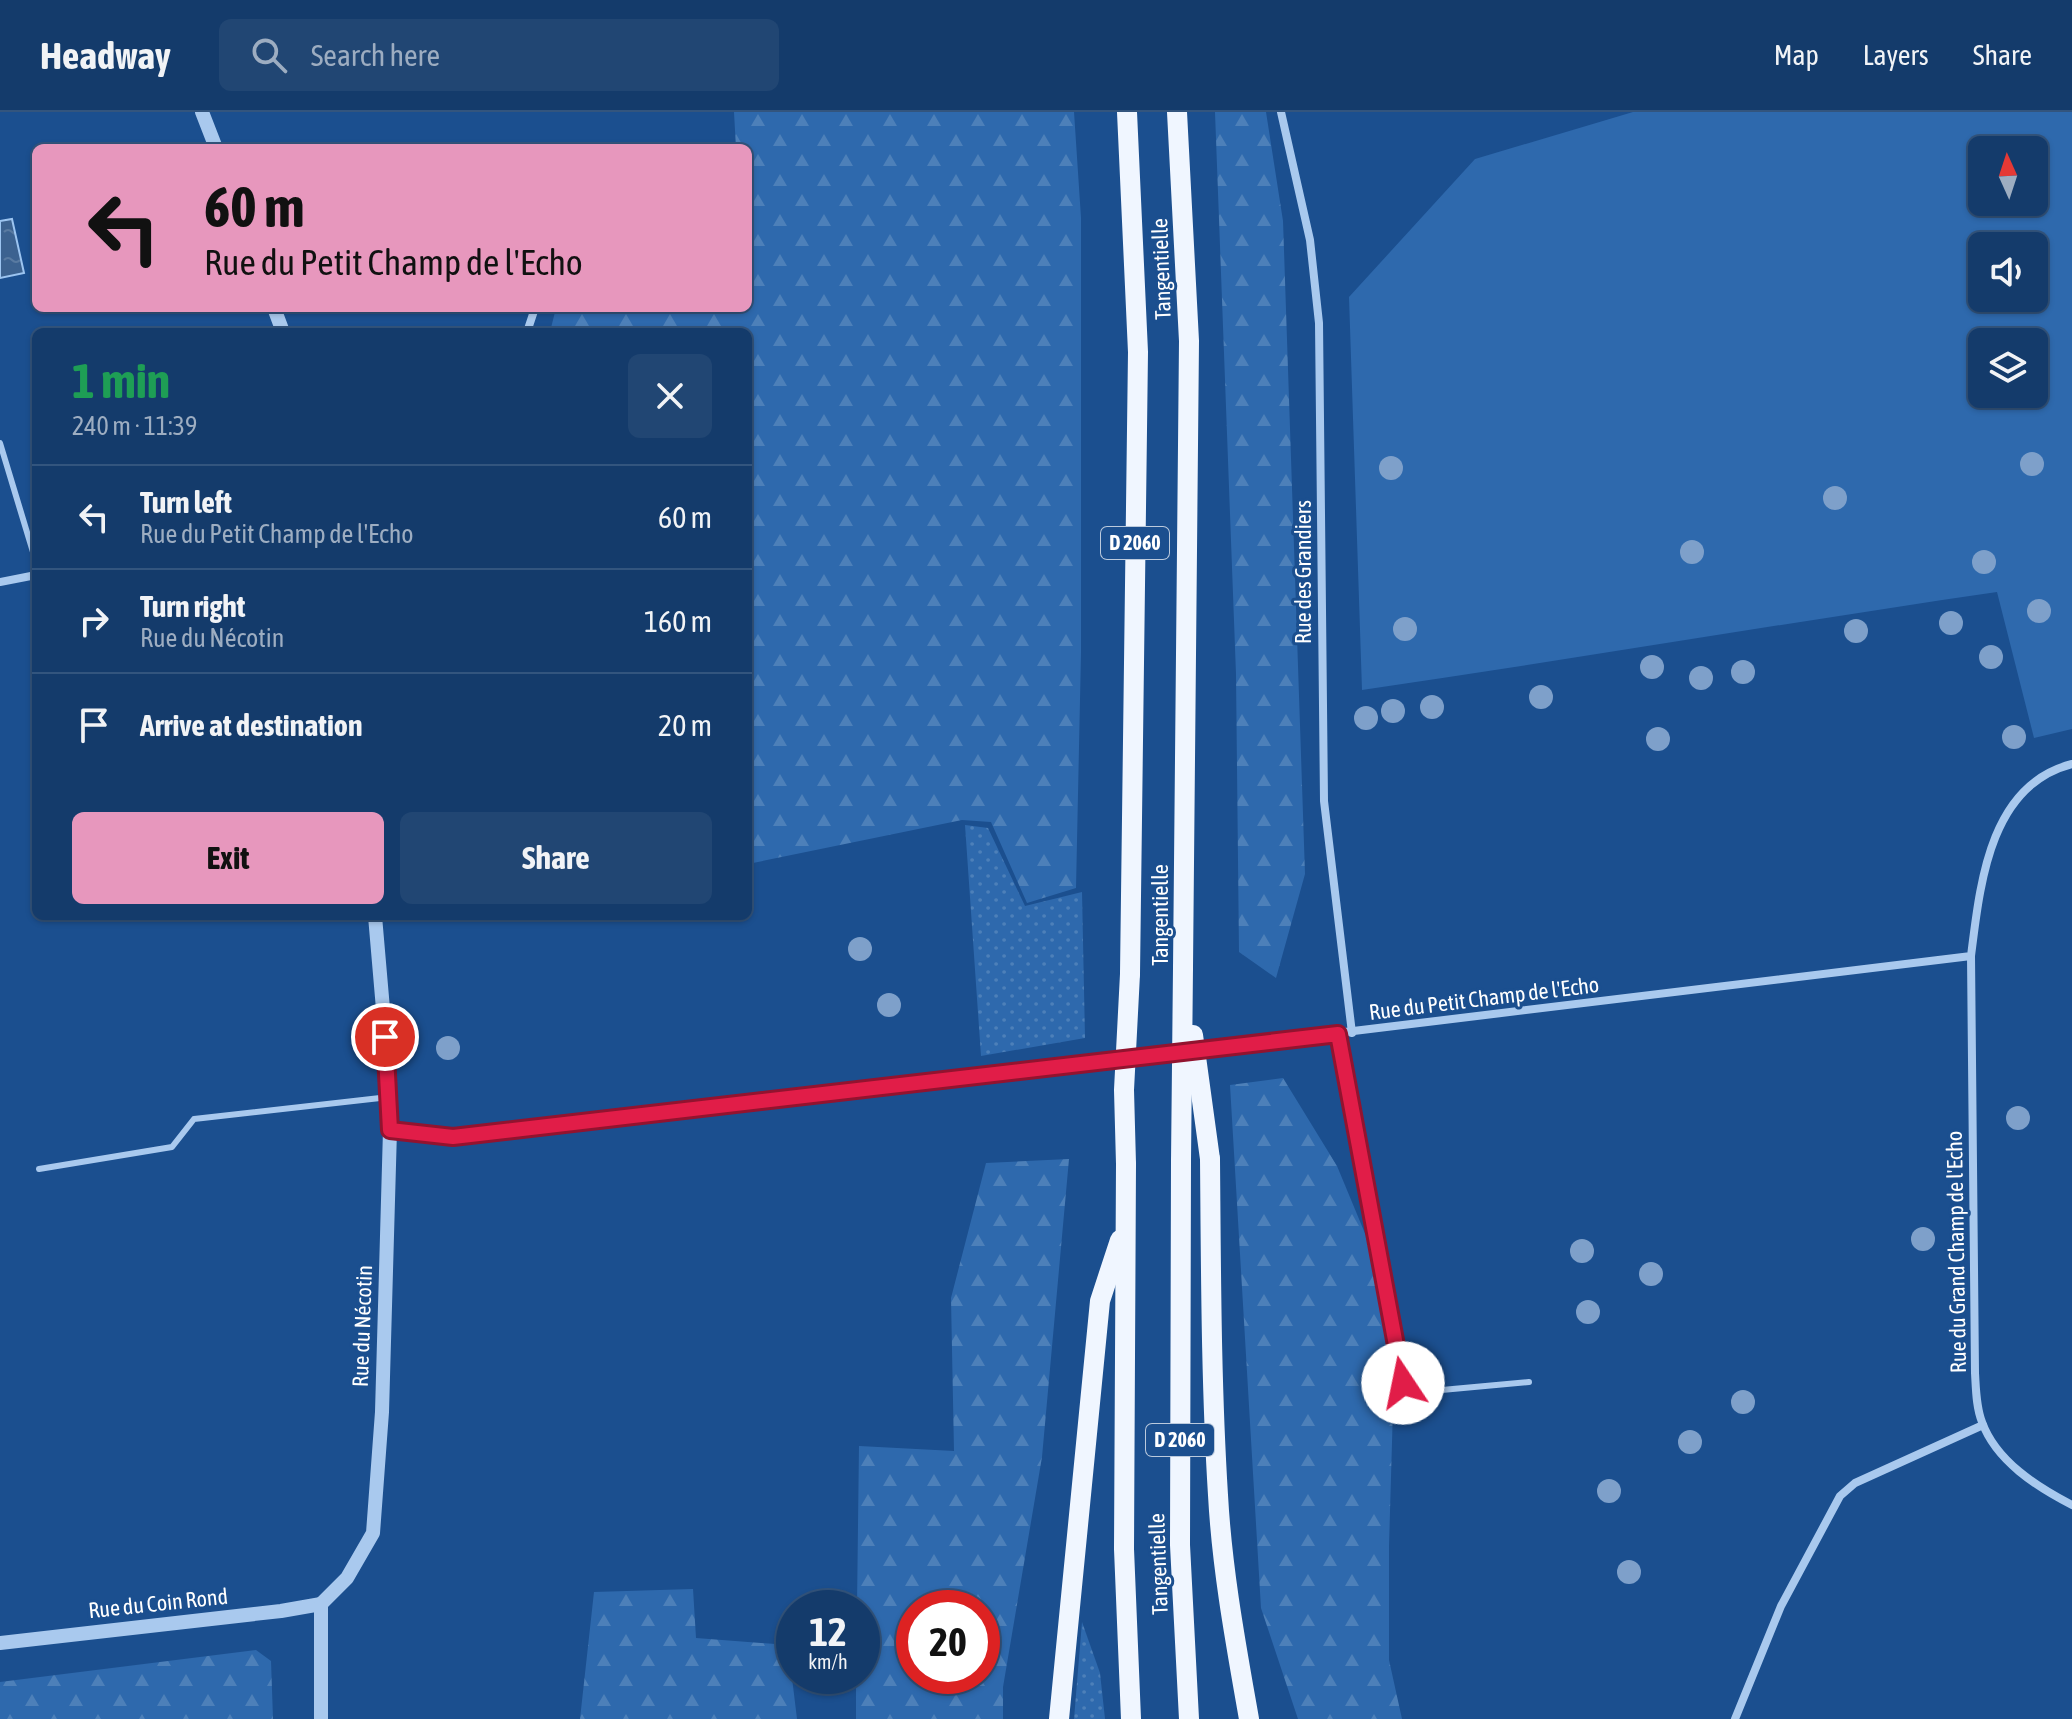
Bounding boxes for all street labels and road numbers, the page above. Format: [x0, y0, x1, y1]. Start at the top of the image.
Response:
street label: Tangentielle [1146, 218, 1176, 320]
street label: Rue des Grandiers [1290, 500, 1316, 644]
road number: D 2060 [1101, 527, 1169, 559]
street label: Tangentielle [1147, 864, 1173, 966]
street label: Rue du Petit Champ de l'Echo [1368, 971, 1600, 1025]
street label: Rue du Grand Champ de l'Echo [1941, 1131, 1971, 1373]
street label: Rue du Nécotin [347, 1265, 377, 1387]
road number: D 2060 [1146, 1424, 1214, 1456]
street label: Tangentielle [1143, 1513, 1173, 1615]
street label: Rue du Coin Rond [87, 1583, 229, 1623]

